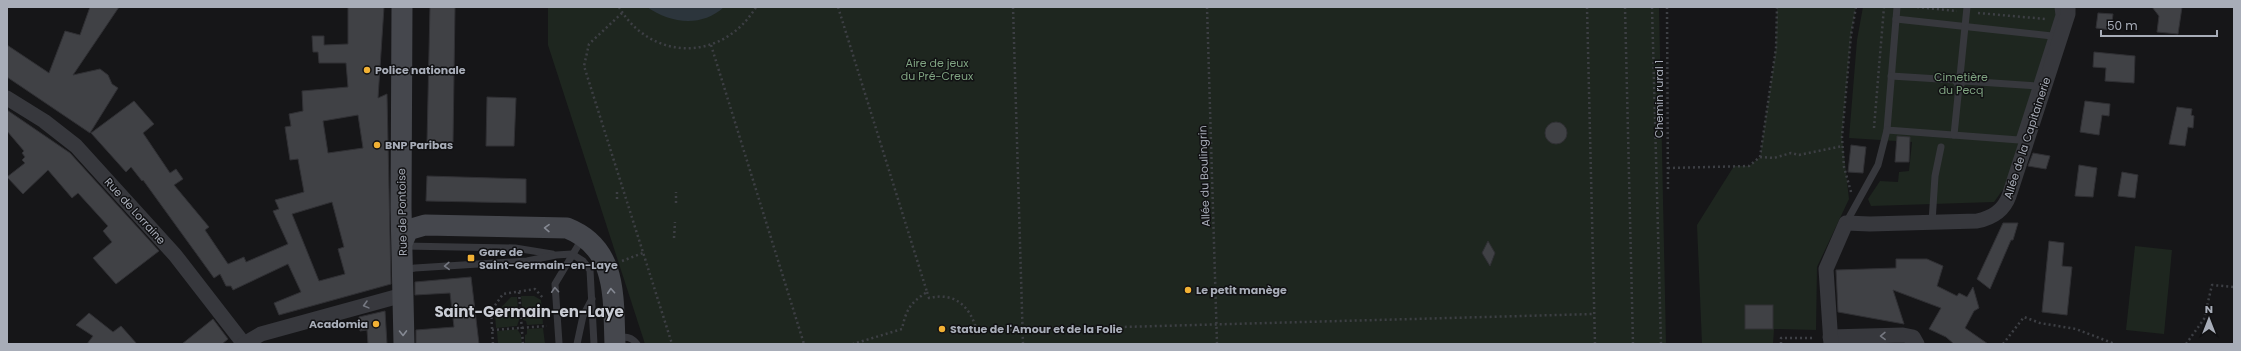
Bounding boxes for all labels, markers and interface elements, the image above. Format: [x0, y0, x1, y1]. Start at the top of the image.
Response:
scale bar [2101, 12, 2217, 38]
text: 50 m [2107, 17, 2138, 34]
park label: Aire de jeux du Pré-Creux [901, 55, 974, 84]
street label: Chemin rural 1 [1651, 60, 1667, 138]
place label: Police nationale [375, 62, 466, 78]
marker: Police nationale [362, 65, 372, 75]
park label: Cimetière du Pecq [1934, 69, 1988, 98]
street label: Allée de la Capitainerie [2000, 75, 2054, 201]
street label: Allée du Boulingrin [1194, 125, 1214, 227]
place label: BNP Paribas [385, 137, 453, 153]
marker: BNP Paribas [372, 140, 382, 150]
street label: Rue de Pontoise [393, 168, 411, 256]
street label: Rue de Lorraine [101, 174, 169, 248]
one-way arrow [544, 224, 550, 232]
place label: Gare de Saint-Germain-en-Laye [479, 244, 618, 273]
marker: Gare de Saint-Germain-en-Laye [466, 253, 476, 263]
one-way arrow [444, 262, 450, 271]
place label: Le petit manège [1196, 282, 1287, 298]
marker: Le petit manège [1183, 285, 1193, 295]
one-way arrow [551, 287, 560, 293]
one-way arrow [607, 288, 616, 294]
north arrow [2189, 299, 2229, 339]
one-way arrow [362, 300, 369, 309]
district label: Saint-Germain-en-Laye [434, 301, 624, 322]
text: N [2205, 301, 2213, 317]
place label: Acadomia [309, 316, 368, 332]
marker: Acadomia [371, 319, 381, 329]
place label: Statue de l'Amour et de la Folie [950, 321, 1123, 337]
marker: Statue de l'Amour et de la Folie [937, 324, 947, 334]
one-way arrow [399, 330, 408, 336]
one-way arrow [1880, 332, 1886, 340]

